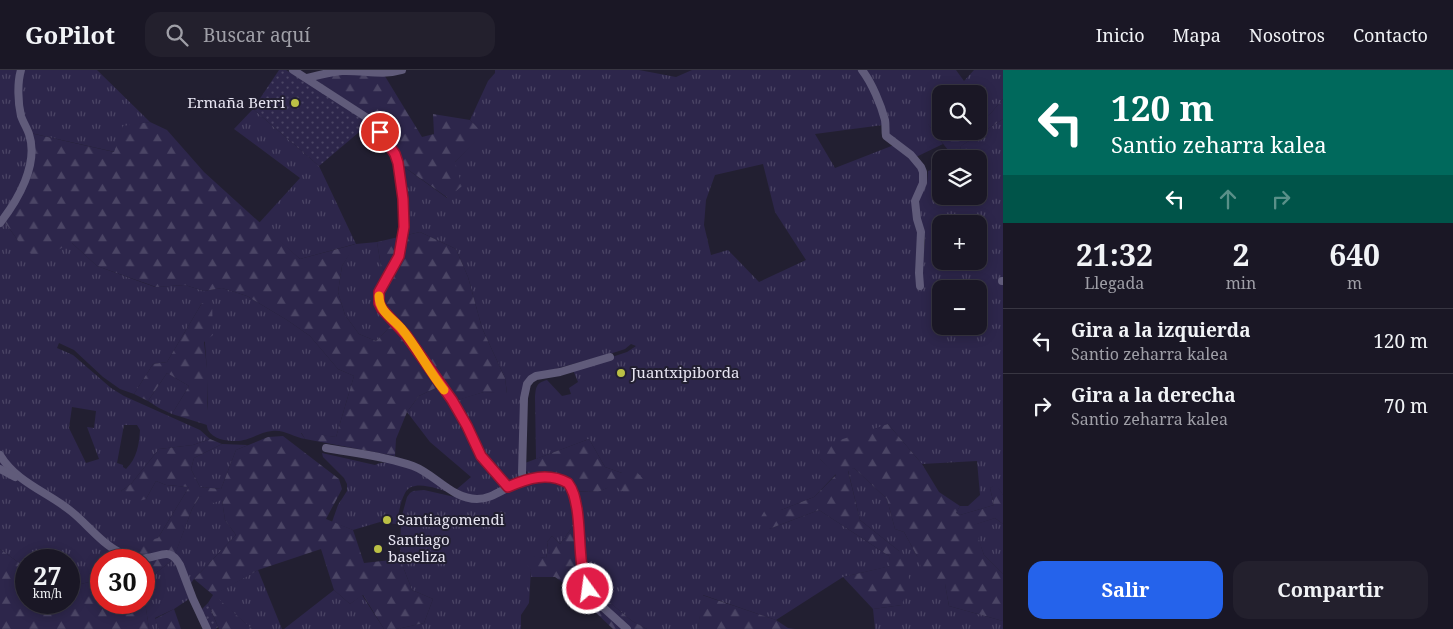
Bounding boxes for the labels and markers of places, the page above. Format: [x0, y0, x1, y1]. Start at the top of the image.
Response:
place label: Ermaña Berri [187, 92, 285, 112]
marker: Ermaña Berri [289, 97, 301, 109]
pin [359, 111, 401, 153]
place label: Juantxipiborda [630, 362, 739, 382]
marker: Juantxipiborda [615, 367, 627, 379]
place label: Santiagomendi [397, 509, 505, 529]
marker: Santiagomendi [381, 514, 393, 526]
place label: Santiago baseliza [388, 529, 450, 566]
marker: Santiago baseliza [372, 543, 384, 555]

